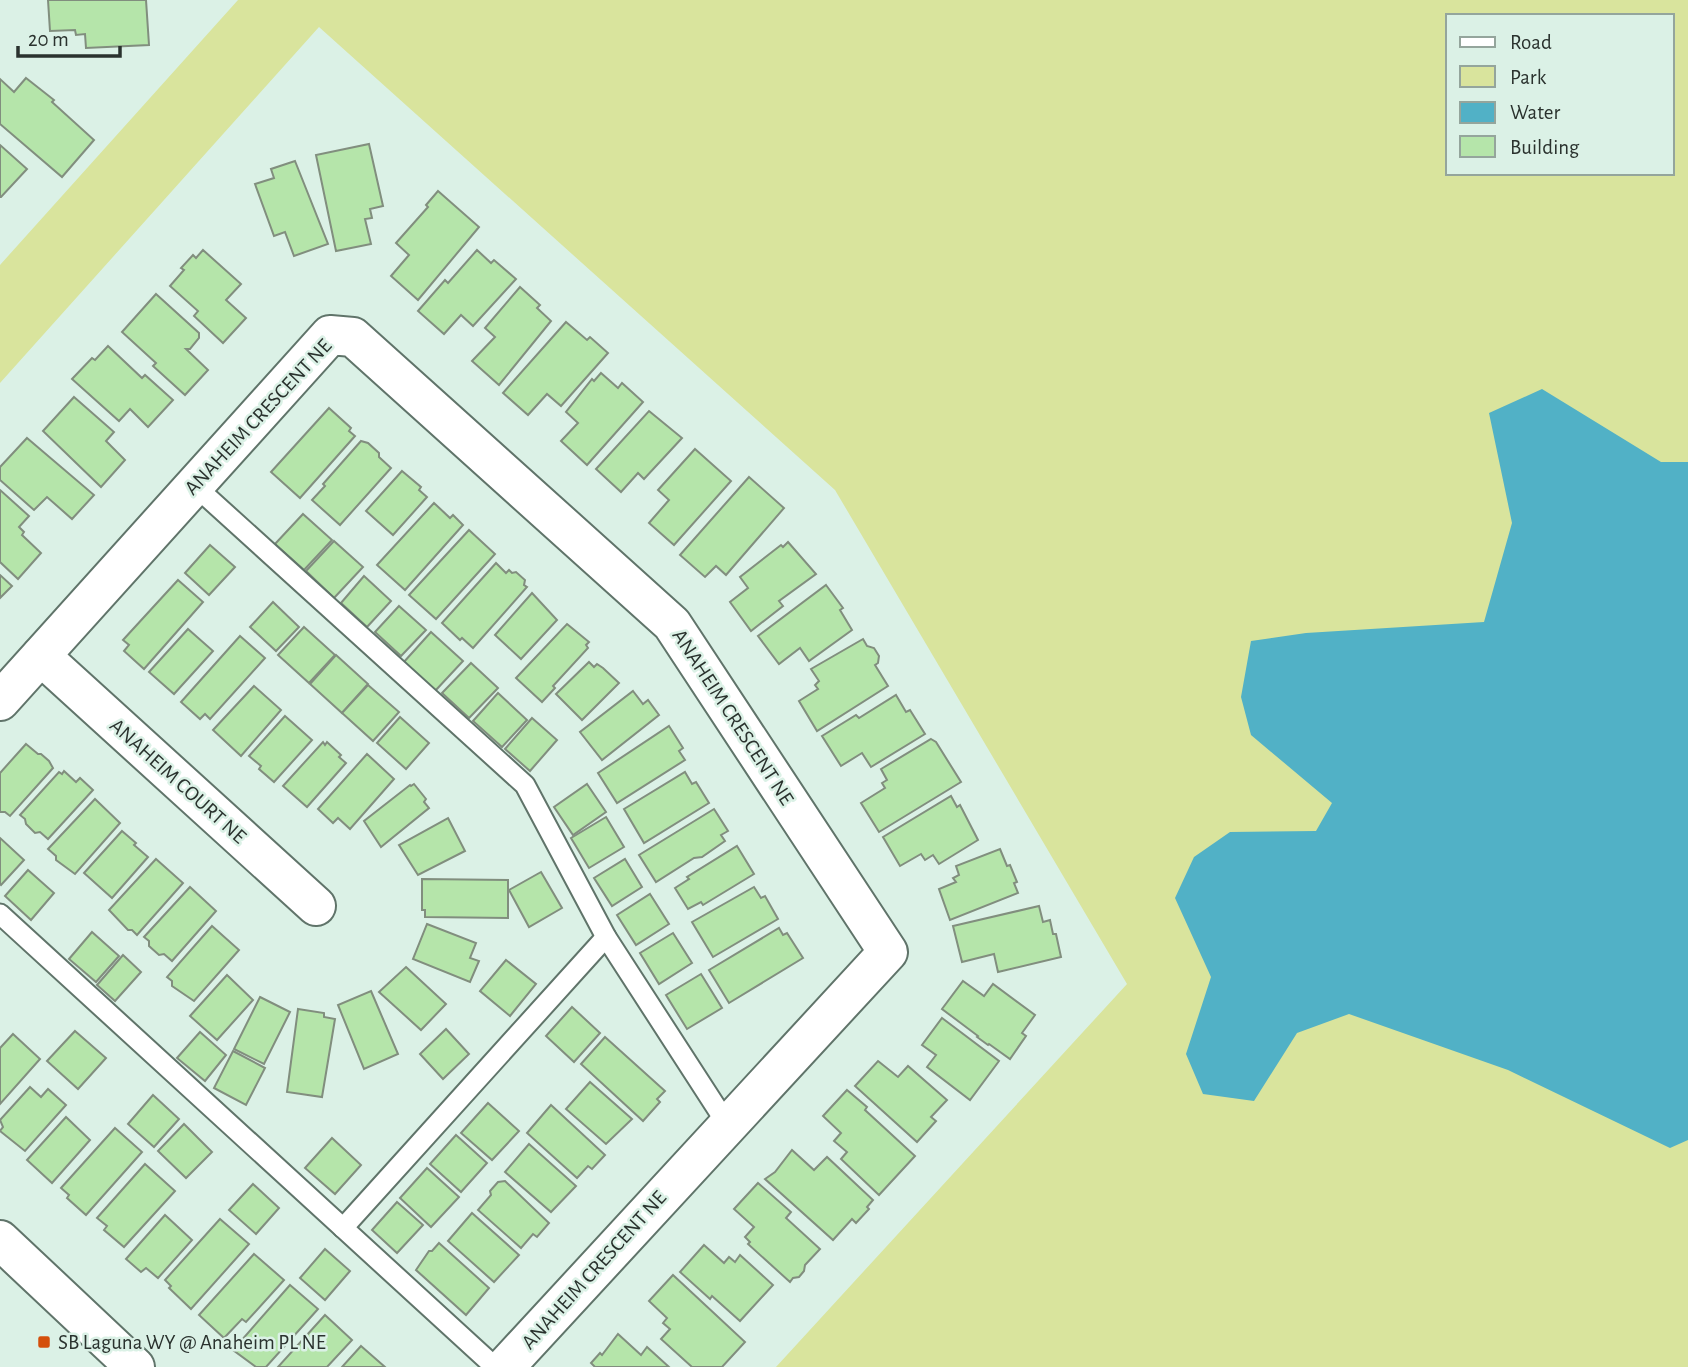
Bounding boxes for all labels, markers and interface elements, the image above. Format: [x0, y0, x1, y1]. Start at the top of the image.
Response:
scale bar [18, 14, 119, 58]
legend [1446, 14, 1674, 175]
text: 20 m [28, 29, 69, 50]
text: Road [1510, 32, 1552, 53]
text: Park [1510, 67, 1547, 88]
text: Water [1510, 102, 1560, 123]
text: Building [1510, 137, 1580, 158]
street label: ANAHEIM CRESCENT NE [181, 335, 335, 499]
street label: ANAHEIM CRESCENT NE [668, 625, 798, 809]
street label: ANAHEIM COURT NE [106, 715, 250, 847]
street label: ANAHEIM CRESCENT NE [518, 1187, 670, 1353]
place label: SB Laguna WY @ Anaheim PL NE [58, 1332, 326, 1353]
marker: SB Laguna WY @ Anaheim PL NE [36, 1334, 52, 1350]

